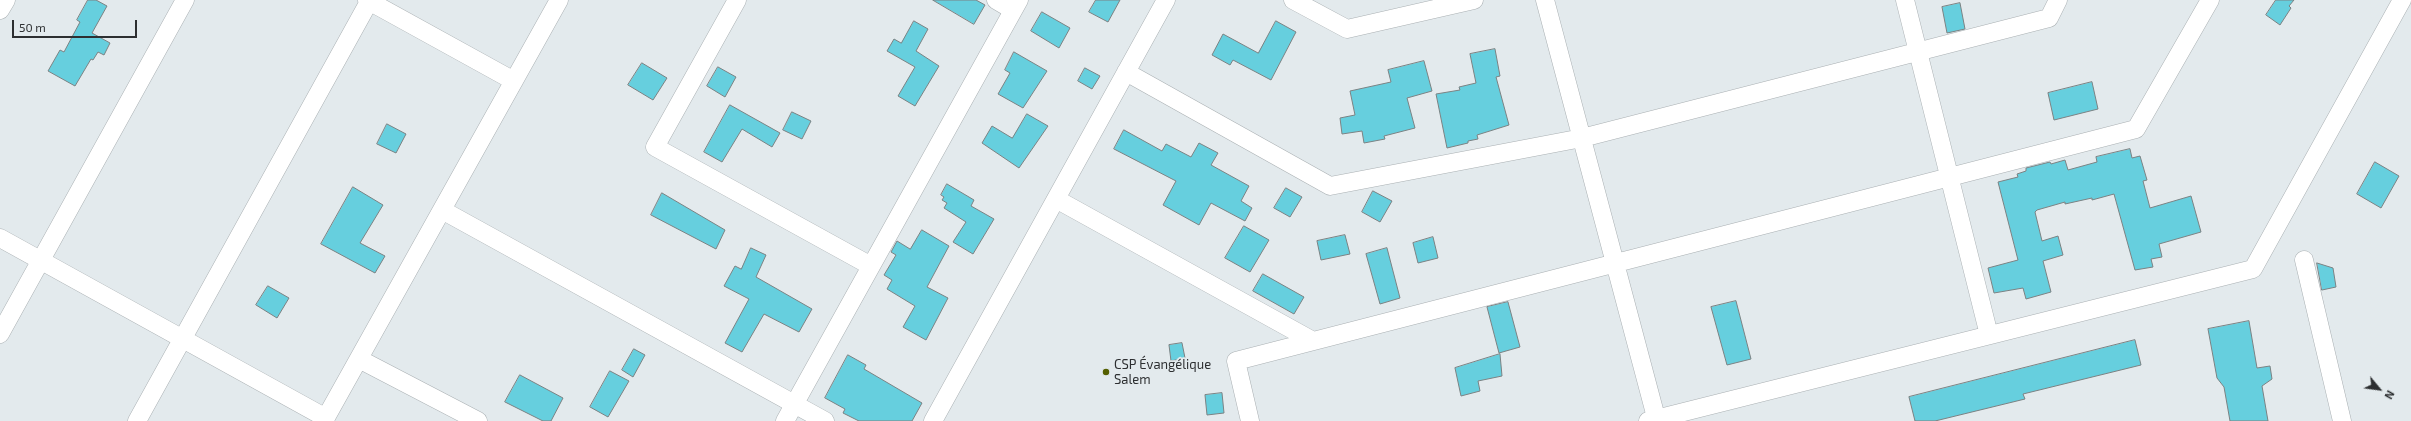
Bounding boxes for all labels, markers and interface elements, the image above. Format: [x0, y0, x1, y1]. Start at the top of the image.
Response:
scale bar [14, 12, 139, 38]
text: 50 m [19, 20, 46, 34]
place label: CSP Évangélique Salem [1114, 357, 1211, 388]
marker: CSP Évangélique Salem [1101, 367, 1111, 377]
north arrow [2359, 369, 2399, 409]
text: N [2382, 388, 2398, 402]

